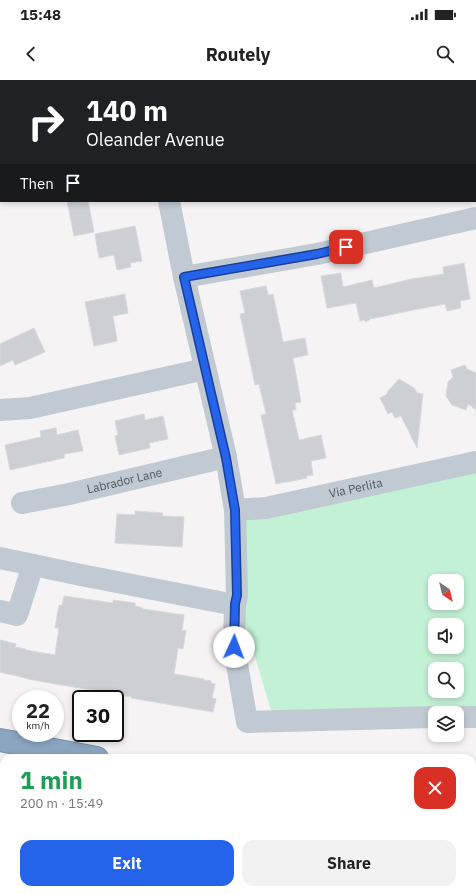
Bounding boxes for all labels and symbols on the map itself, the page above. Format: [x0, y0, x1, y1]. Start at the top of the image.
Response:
pin [329, 230, 363, 264]
street label: Labrador Lane [85, 464, 164, 497]
street label: Via Perlita [327, 475, 385, 501]
north arrow [428, 574, 464, 610]
position arrow [213, 626, 255, 668]
speed limit sign: 30 [72, 690, 124, 742]

